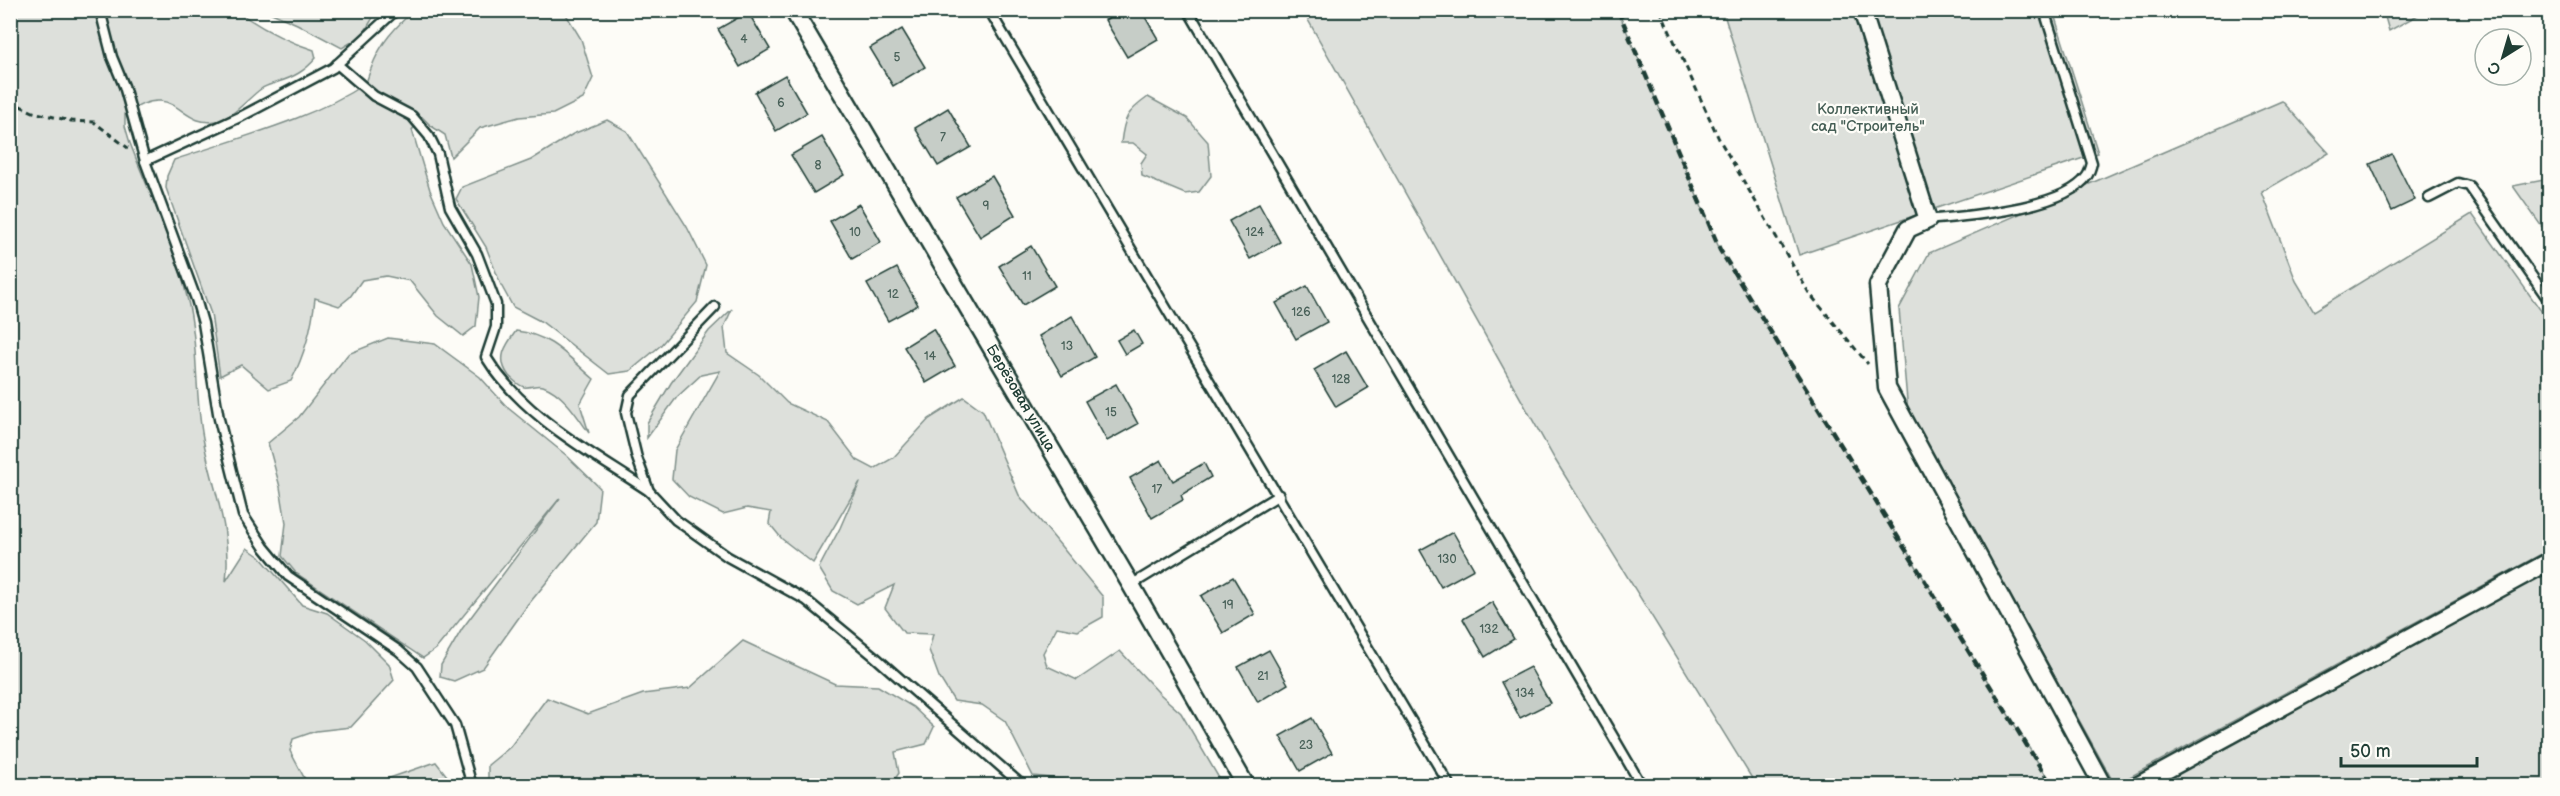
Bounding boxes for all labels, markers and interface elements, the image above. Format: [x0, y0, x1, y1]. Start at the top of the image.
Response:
north arrow [2473, 27, 2533, 87]
house number: 4 [740, 32, 748, 47]
house number: 5 [894, 50, 901, 65]
text: С [2485, 57, 2505, 79]
house number: 6 [777, 96, 785, 111]
park label: Коллективный сад "Строитель" [1811, 100, 1925, 136]
house number: 7 [940, 130, 946, 145]
house number: 8 [815, 158, 822, 173]
house number: 9 [983, 199, 990, 214]
house number: 10 [849, 225, 861, 240]
house number: 124 [1246, 225, 1265, 240]
house number: 11 [1022, 269, 1032, 284]
house number: 12 [887, 287, 899, 302]
house number: 126 [1291, 305, 1311, 320]
house number: 13 [1061, 339, 1073, 354]
street label: Берёзовая улица [982, 341, 1060, 455]
house number: 14 [924, 349, 937, 364]
house number: 128 [1332, 372, 1350, 387]
house number: 15 [1105, 405, 1117, 420]
house number: 17 [1152, 482, 1162, 497]
house number: 130 [1437, 552, 1457, 567]
house number: 19 [1222, 598, 1234, 613]
house number: 132 [1479, 622, 1499, 637]
house number: 21 [1257, 669, 1269, 684]
house number: 134 [1515, 686, 1535, 701]
scale bar [2341, 730, 2478, 768]
house number: 23 [1299, 738, 1313, 753]
text: 50 m [2350, 741, 2391, 762]

